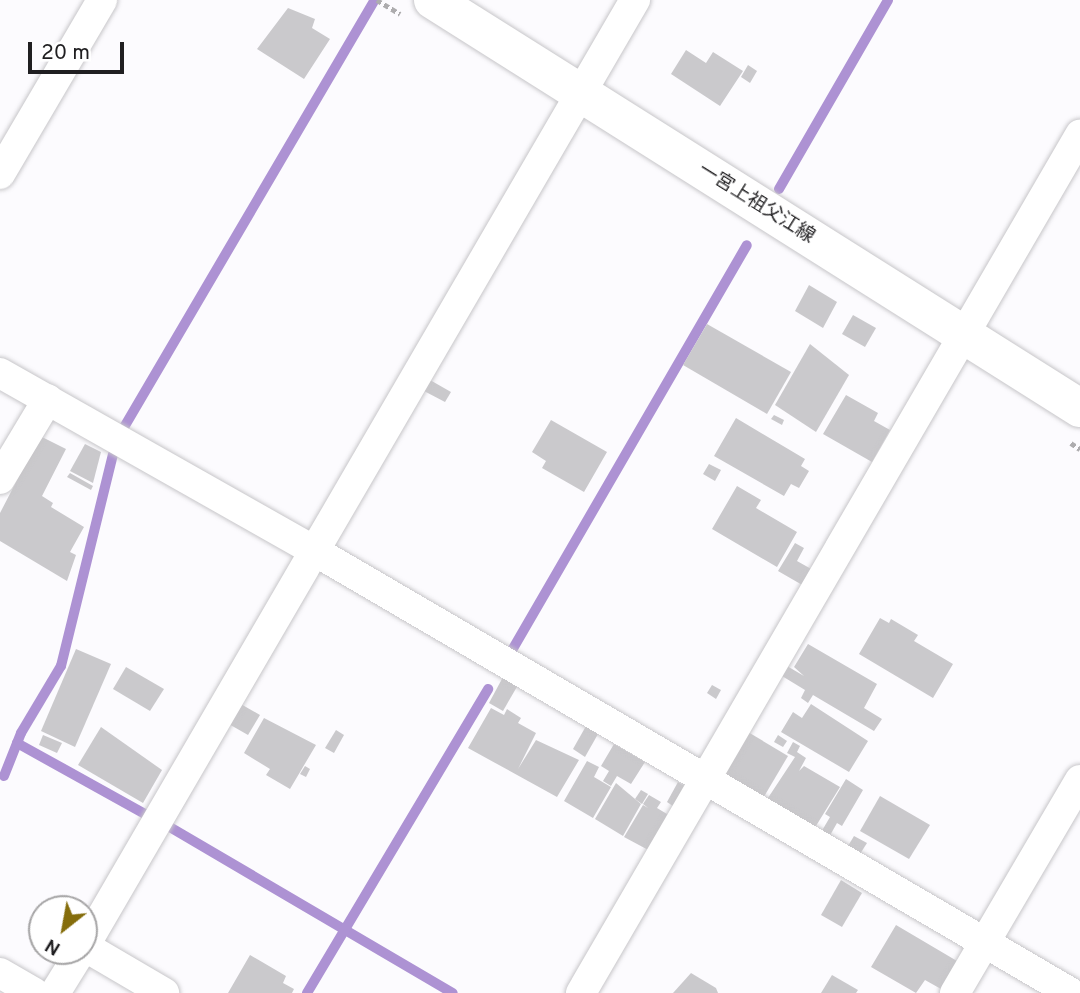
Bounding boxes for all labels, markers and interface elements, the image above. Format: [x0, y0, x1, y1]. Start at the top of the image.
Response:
scale bar [32, 28, 128, 72]
text: 20 m [41, 40, 90, 67]
street label: 一宮上祖父江線 [694, 159, 818, 249]
north arrow [28, 895, 98, 965]
text: N [41, 932, 65, 960]

